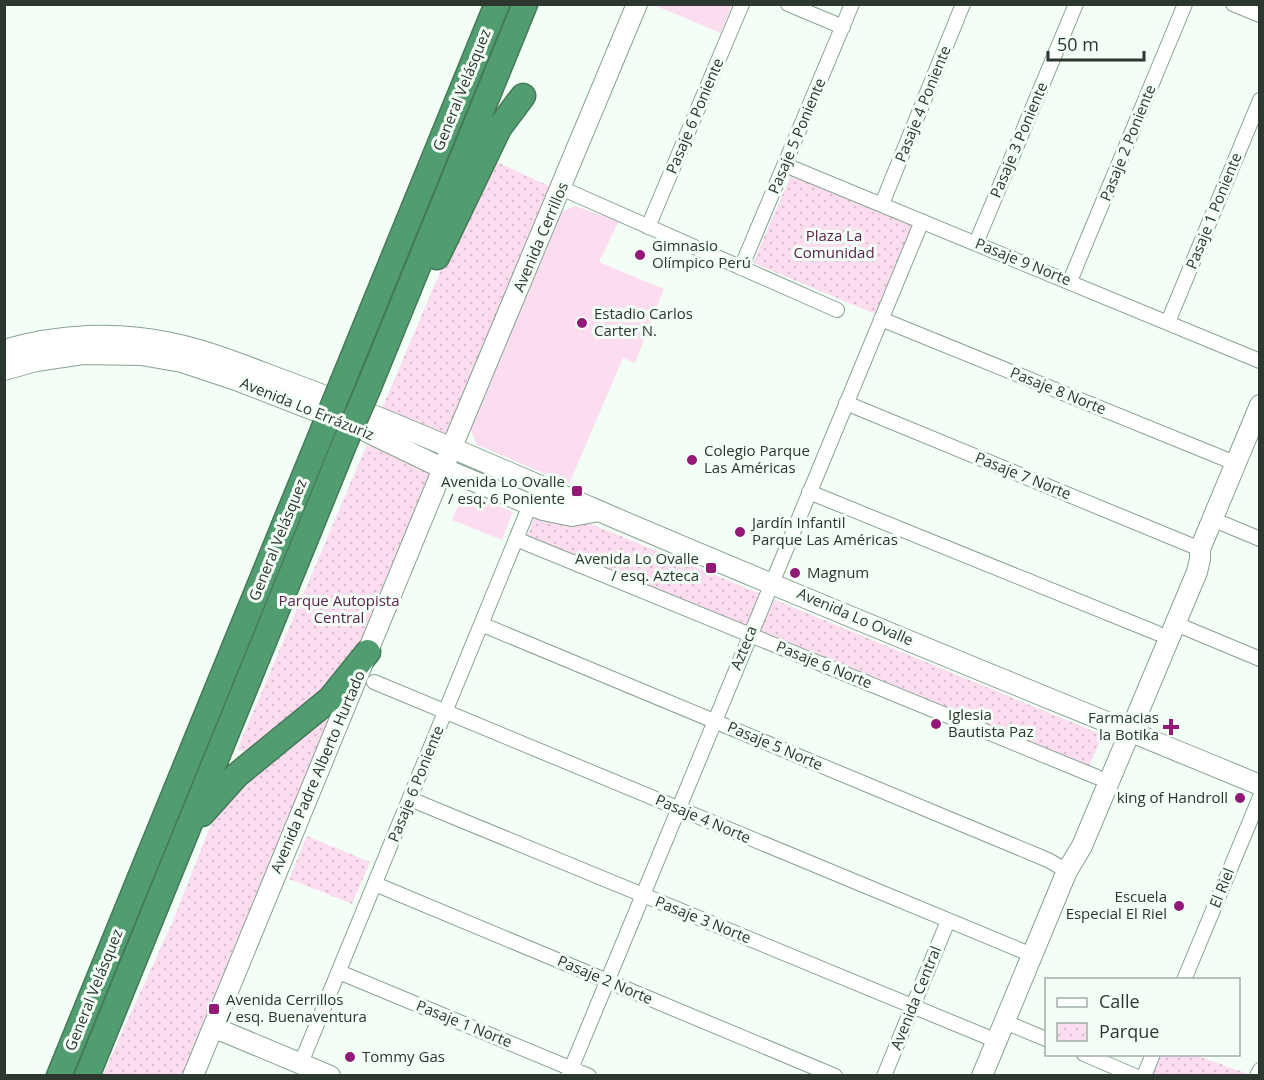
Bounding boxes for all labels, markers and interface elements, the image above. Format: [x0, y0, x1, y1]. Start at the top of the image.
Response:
scale bar [1048, 24, 1144, 62]
street label: General Velásquez [428, 26, 495, 153]
text: 50 m [1057, 32, 1099, 56]
street label: Pasaje 4 Poniente [890, 42, 955, 165]
street label: Pasaje 6 Poniente [661, 55, 727, 177]
street label: Pasaje 5 Poniente [763, 75, 829, 197]
street label: Pasaje 3 Poniente [985, 79, 1051, 201]
street label: Pasaje 2 Poniente [1095, 81, 1160, 204]
street label: Pasaje 1 Poniente [1181, 149, 1246, 272]
street label: Avenida Cerrillos [508, 179, 572, 295]
park label: Plaza La Comunidad [793, 225, 875, 262]
street label: Pasaje 9 Norte [973, 233, 1074, 289]
place label: Gimnasio Olímpico Perú [652, 235, 751, 272]
marker: Gimnasio Olímpico Perú [633, 248, 647, 262]
place label: Estadio Carlos Carter N. [594, 303, 693, 340]
marker: Estadio Carlos Carter N. [575, 316, 589, 330]
street label: Pasaje 8 Norte [1008, 362, 1109, 418]
street label: Avenida Lo Errázuriz [237, 372, 377, 444]
place label: Colegio Parque Las Américas [704, 440, 810, 477]
street label: Pasaje 7 Norte [973, 447, 1074, 503]
marker: Colegio Parque Las Américas [685, 453, 699, 467]
place label: Avenida Lo Ovalle / esq. 6 Poniente [441, 471, 565, 508]
street label: General Velásquez [244, 476, 311, 603]
marker: Avenida Lo Ovalle / esq. 6 Poniente [570, 484, 584, 498]
place label: Jardín Infantil Parque Las Américas [750, 512, 898, 549]
marker: Jardín Infantil Parque Las Américas [733, 525, 747, 539]
place label: Avenida Lo Ovalle / esq. Azteca [575, 548, 699, 585]
marker: Avenida Lo Ovalle / esq. Azteca [704, 561, 718, 575]
place label: Magnum [807, 562, 869, 582]
marker: Magnum [788, 566, 802, 580]
street label: Avenida Lo Ovalle [794, 583, 916, 650]
park label: Parque Autopista Central [278, 590, 400, 627]
street label: Azteca [725, 623, 761, 673]
street label: Pasaje 6 Norte [774, 636, 875, 692]
street label: Avenida Padre Alberto Hurtado [265, 667, 369, 876]
place label: Iglesia Bautista Paz [948, 704, 1033, 741]
place label: Farmacias la Botika [1088, 707, 1159, 744]
street label: Pasaje 5 Norte [725, 716, 826, 774]
marker: Iglesia Bautista Paz [929, 717, 943, 731]
marker: Farmacias la Botika [1164, 720, 1178, 734]
street label: Pasaje 6 Poniente [383, 722, 448, 845]
place label: king of Handroll [1117, 787, 1228, 807]
street label: Pasaje 4 Norte [653, 789, 754, 847]
marker: king of Handroll [1233, 791, 1247, 805]
street label: El Riel [1204, 865, 1238, 911]
place label: Escuela Especial El Riel [1066, 886, 1167, 923]
street label: Pasaje 3 Norte [653, 891, 754, 947]
marker: Escuela Especial El Riel [1172, 899, 1186, 913]
street label: General Velásquez [60, 926, 127, 1053]
street label: Avenida Central [885, 943, 945, 1053]
street label: Pasaje 2 Norte [555, 950, 656, 1008]
legend [1045, 978, 1240, 1056]
place label: Avenida Cerrillos / esq. Buenaventura [226, 989, 367, 1026]
text: Calle [1099, 989, 1140, 1013]
street label: Pasaje 1 Norte [414, 995, 515, 1051]
marker: Avenida Cerrillos / esq. Buenaventura [207, 1002, 221, 1016]
text: Parque [1099, 1019, 1159, 1043]
place label: Tommy Gas [362, 1046, 445, 1066]
marker: Tommy Gas [343, 1050, 357, 1064]

